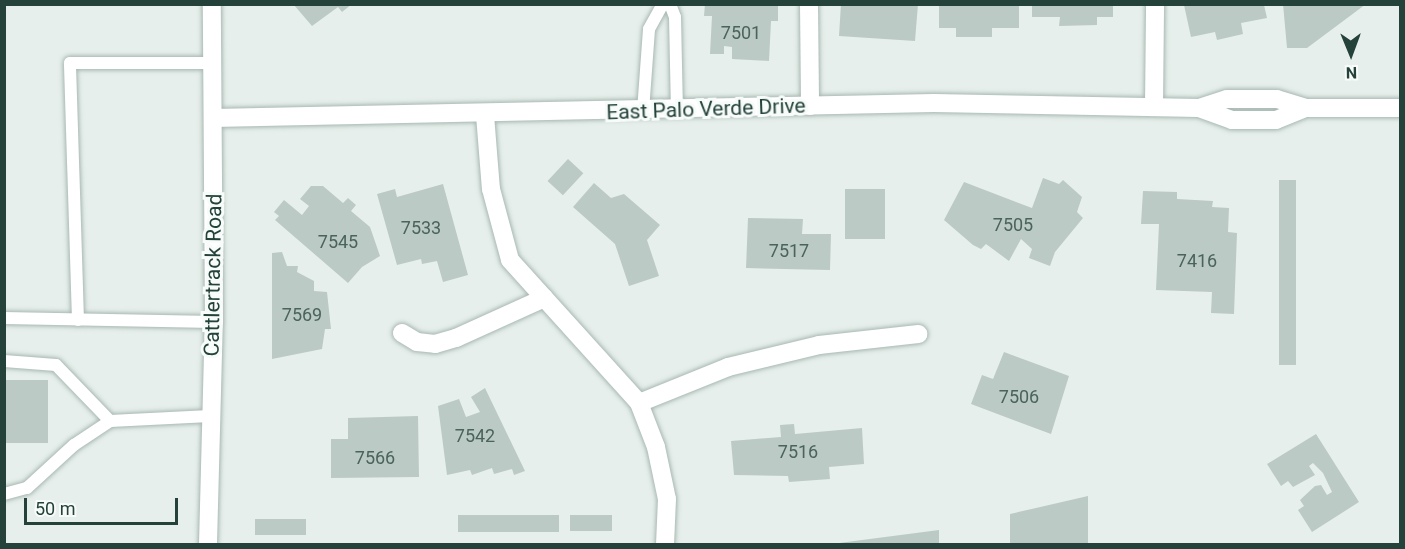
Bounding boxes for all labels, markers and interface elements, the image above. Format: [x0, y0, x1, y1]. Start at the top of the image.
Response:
house number: 7501 [721, 22, 761, 44]
north arrow [1321, 24, 1381, 84]
text: N [1346, 63, 1357, 82]
street label: East Palo Verde Drive [606, 93, 806, 125]
street label: Cattlertrack Road [199, 193, 227, 357]
house number: 7505 [993, 214, 1033, 236]
house number: 7533 [401, 217, 441, 239]
house number: 7545 [318, 231, 358, 253]
house number: 7517 [769, 240, 809, 262]
house number: 7416 [1177, 250, 1217, 272]
house number: 7569 [282, 304, 322, 326]
house number: 7506 [999, 386, 1039, 408]
house number: 7542 [455, 425, 495, 447]
house number: 7516 [778, 441, 818, 463]
house number: 7566 [355, 447, 395, 469]
scale bar [27, 486, 182, 524]
text: 50 m [35, 498, 75, 519]

